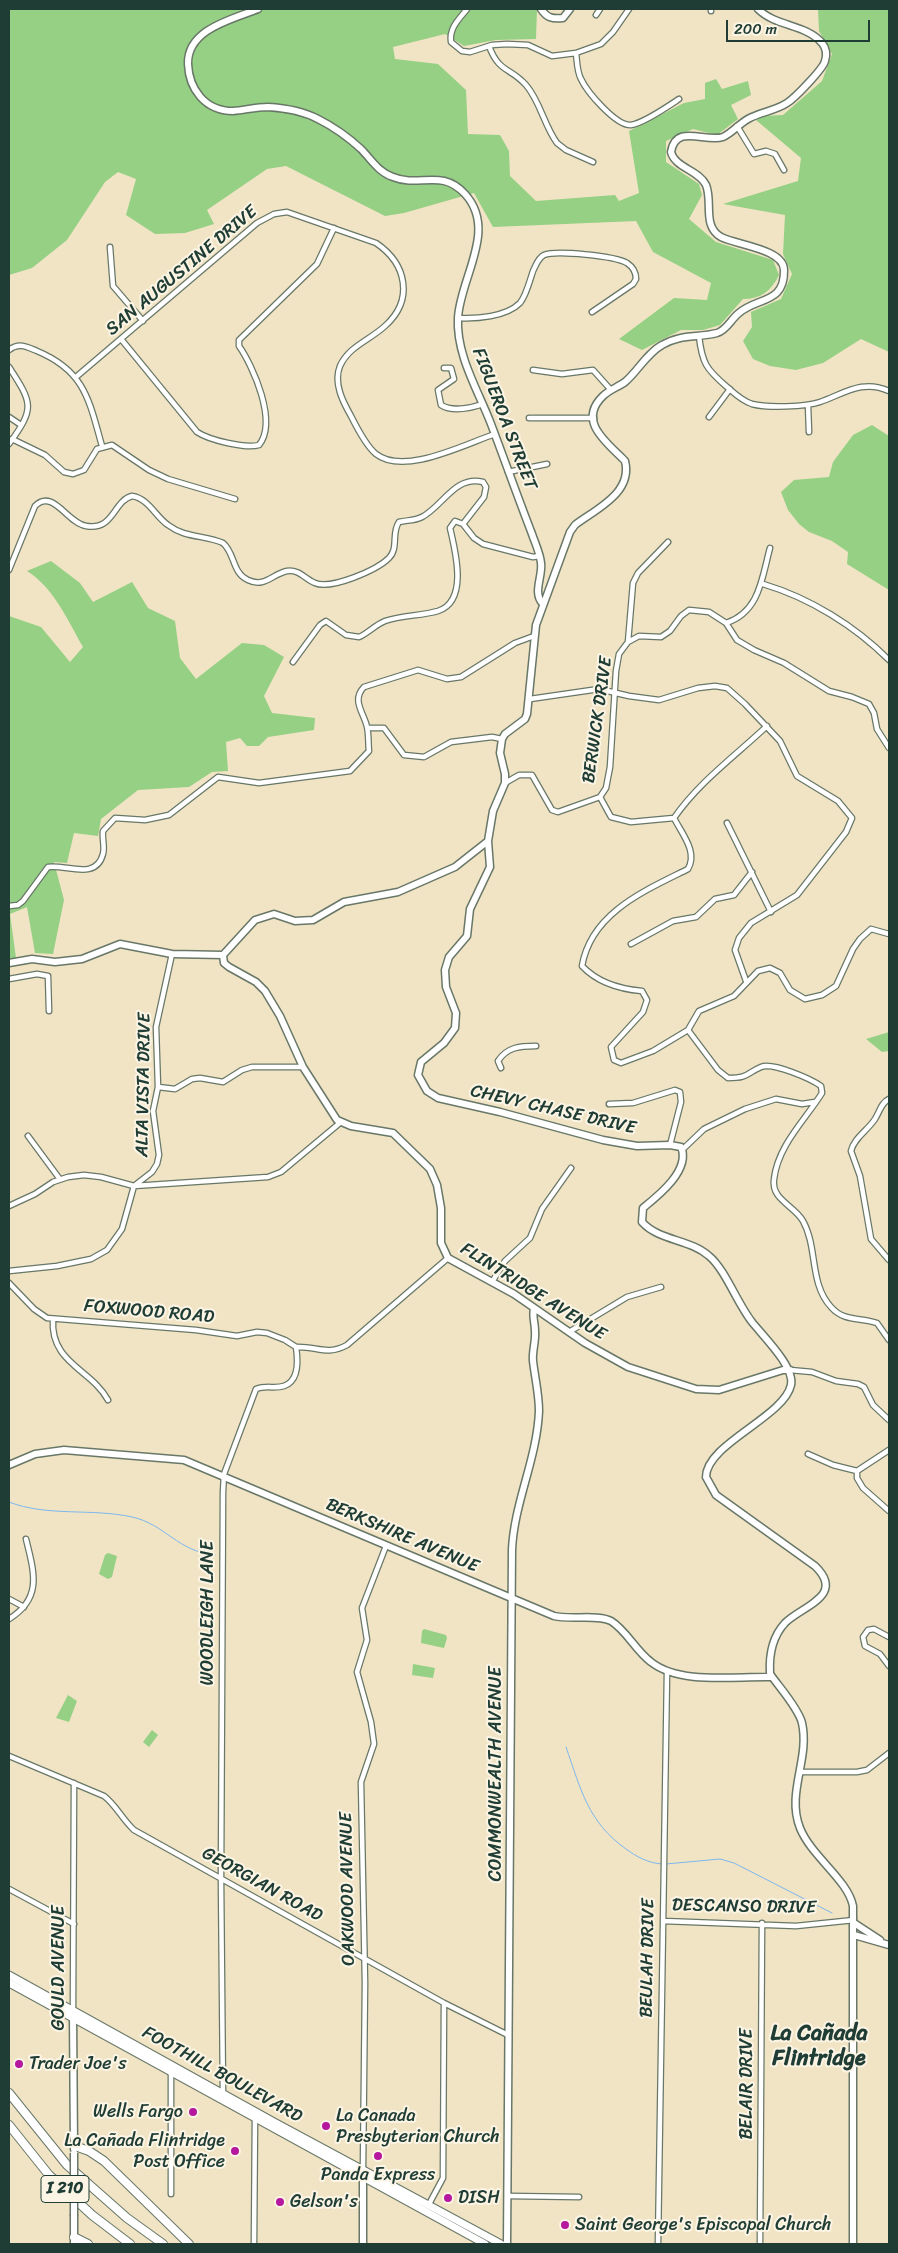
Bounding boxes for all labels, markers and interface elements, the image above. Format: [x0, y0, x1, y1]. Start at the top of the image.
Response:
scale bar [728, 10, 872, 42]
text: 200 m [734, 16, 777, 42]
street label: SAN AUGUSTINE DRIVE [102, 201, 262, 341]
street label: FIGUEROA STREET [467, 345, 541, 493]
street label: BERWICK DRIVE [578, 655, 618, 785]
street label: ALTA VISTA DRIVE [132, 1013, 156, 1157]
street label: CHEVY CHASE DRIVE [468, 1080, 638, 1140]
street label: FLINTRIDGE AVENUE [456, 1238, 610, 1346]
street label: FOXWOOD ROAD [83, 1296, 215, 1328]
street label: BERKSHIRE AVENUE [322, 1494, 482, 1578]
street label: WOODLEIGH LANE [197, 1541, 219, 1685]
street label: COMMONWEALTH AVENUE [485, 1666, 507, 1882]
street label: OAKWOOD AVENUE [336, 1812, 360, 1966]
street label: GEORGIAN ROAD [198, 1843, 326, 1927]
street label: DESCANSO DRIVE [672, 1895, 816, 1919]
street label: BEULAH DRIVE [636, 1898, 660, 2018]
street label: GOULD AVENUE [48, 1906, 70, 2030]
district label: La Cañada Flintridge [770, 2021, 868, 2072]
street label: FOOTHILL BOULEVARD [138, 2022, 306, 2128]
street label: BELAIR DRIVE [736, 2029, 758, 2139]
place label: Trader Joe's [29, 2053, 126, 2075]
marker: Trader Joe's [13, 2058, 25, 2070]
place label: Wells Fargo [93, 2101, 183, 2123]
place label: La Canada Presbyterian Church [336, 2105, 500, 2148]
marker: Wells Fargo [187, 2106, 199, 2118]
marker: La Canada Presbyterian Church [320, 2120, 332, 2132]
place label: La Cañada Flintridge Post Office [64, 2130, 225, 2172]
marker: La Cañada Flintridge Post Office [229, 2145, 241, 2157]
marker: Panda Express [372, 2150, 384, 2162]
place label: Panda Express [321, 2164, 435, 2186]
road number: I 210 [41, 2176, 89, 2202]
place label: DISH [458, 2187, 500, 2209]
place label: Gelson's [290, 2191, 358, 2213]
marker: DISH [442, 2192, 454, 2204]
marker: Gelson's [274, 2196, 286, 2208]
place label: Saint George's Episcopal Church [575, 2214, 831, 2236]
marker: Saint George's Episcopal Church [559, 2219, 571, 2231]

